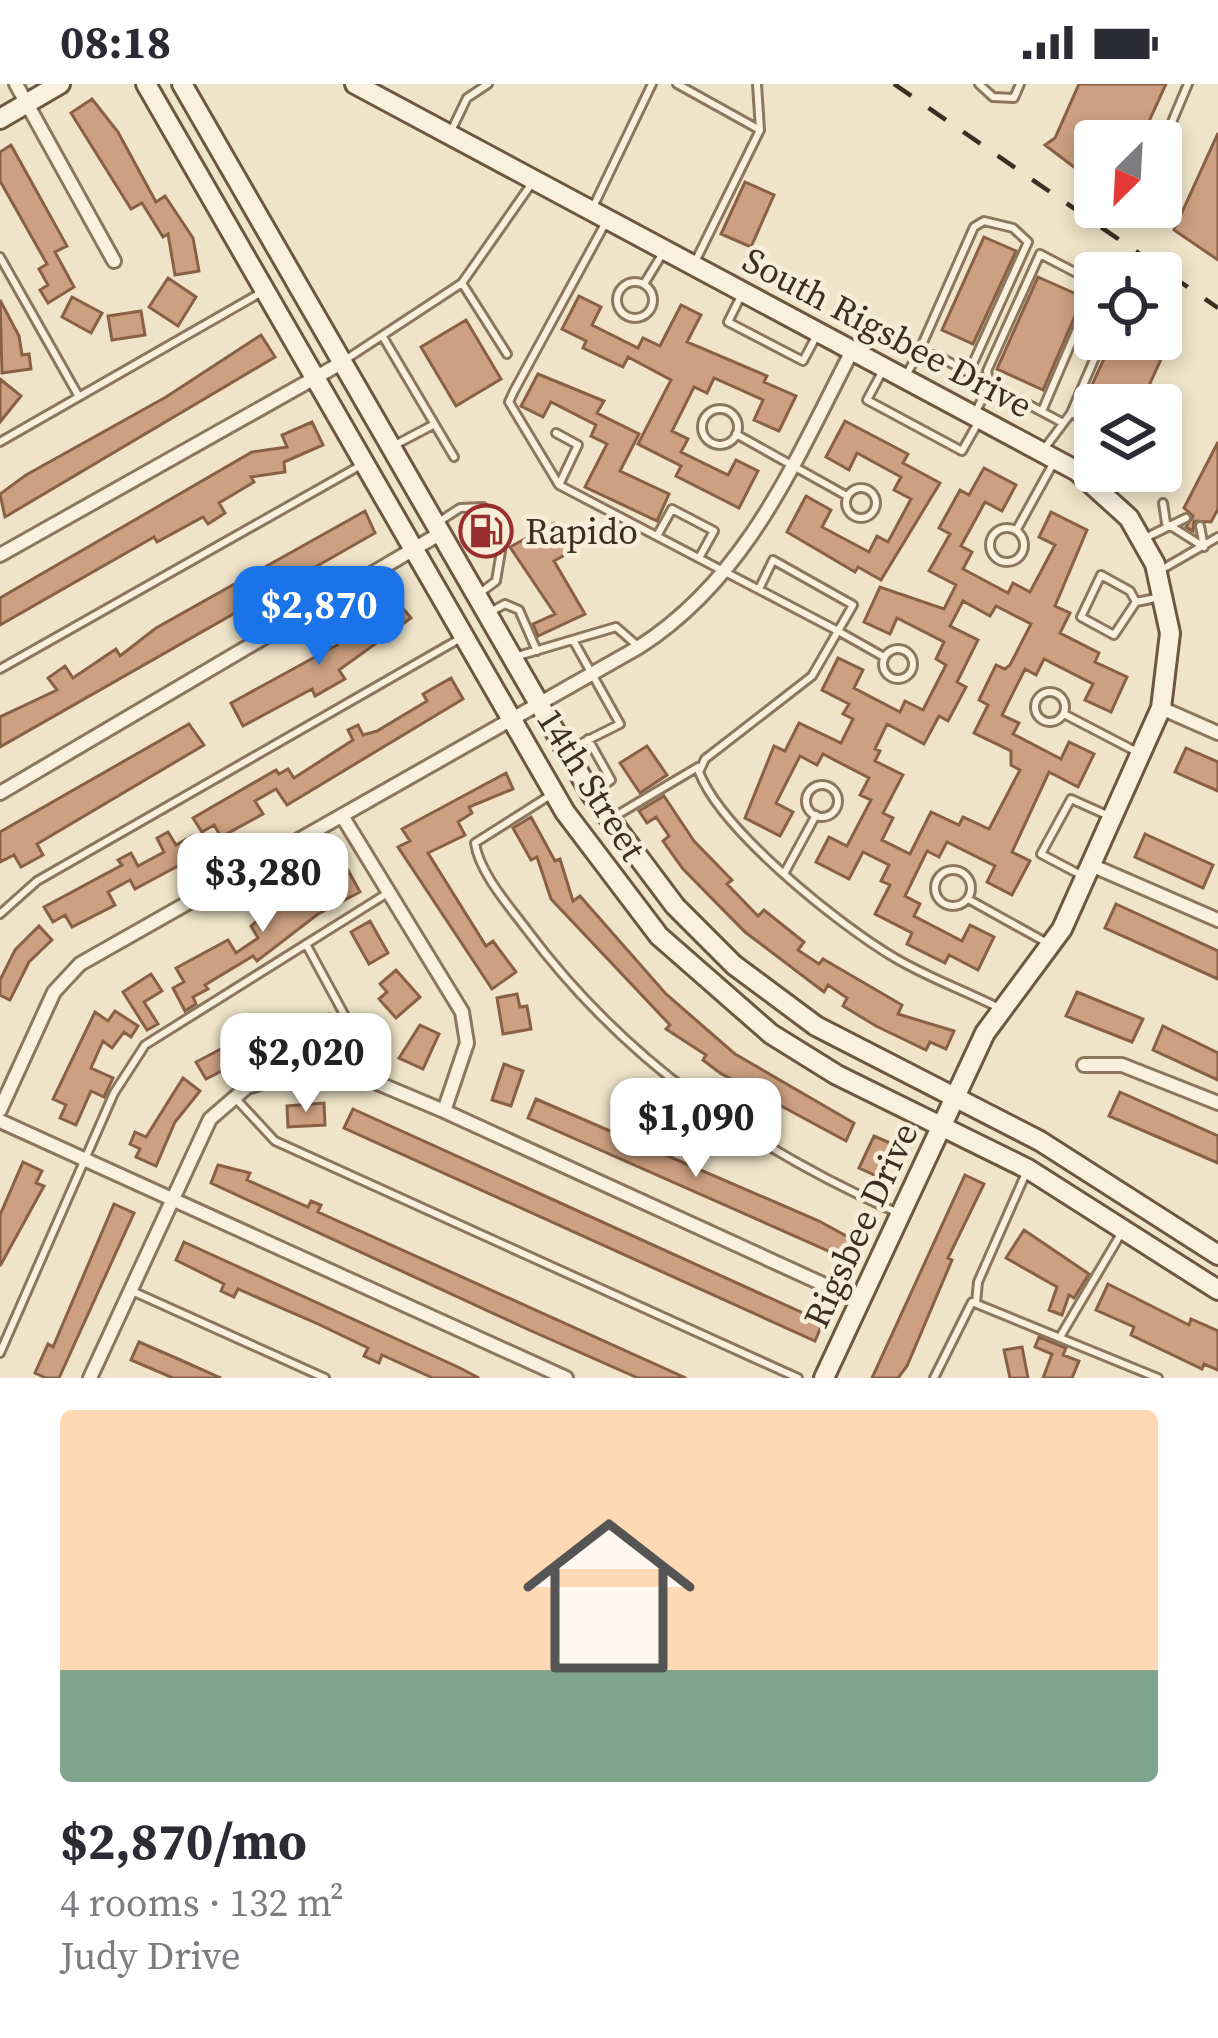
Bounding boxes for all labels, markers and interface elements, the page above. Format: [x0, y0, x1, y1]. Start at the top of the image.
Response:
text: 08:18 [60, 11, 171, 73]
north arrow [1074, 120, 1182, 228]
map controls [1074, 120, 1182, 492]
street label: South Rigsbee Drive [734, 235, 1041, 429]
button: locate [1074, 252, 1182, 360]
button: layers [1074, 384, 1182, 492]
fuel station icon: Rapido [458, 503, 514, 559]
place label: Rapido [525, 507, 638, 556]
pin: $2,870 [221, 566, 417, 668]
text: $2,870 [260, 578, 378, 631]
street label: 14th Street [526, 699, 658, 870]
pin: $3,280 [165, 833, 361, 935]
text: $3,280 [204, 845, 322, 898]
pin: $2,020 [208, 1013, 404, 1115]
text: $2,020 [247, 1025, 365, 1078]
pin: $1,090 [598, 1078, 794, 1180]
text: $1,090 [637, 1090, 755, 1143]
street label: Rigsbee Drive [792, 1115, 929, 1336]
icon: home [501, 1488, 717, 1704]
text: $2,870/mo [60, 1806, 307, 1876]
text: 4 rooms · 132 m² [60, 1876, 344, 1929]
text: Judy Drive [60, 1929, 241, 1982]

